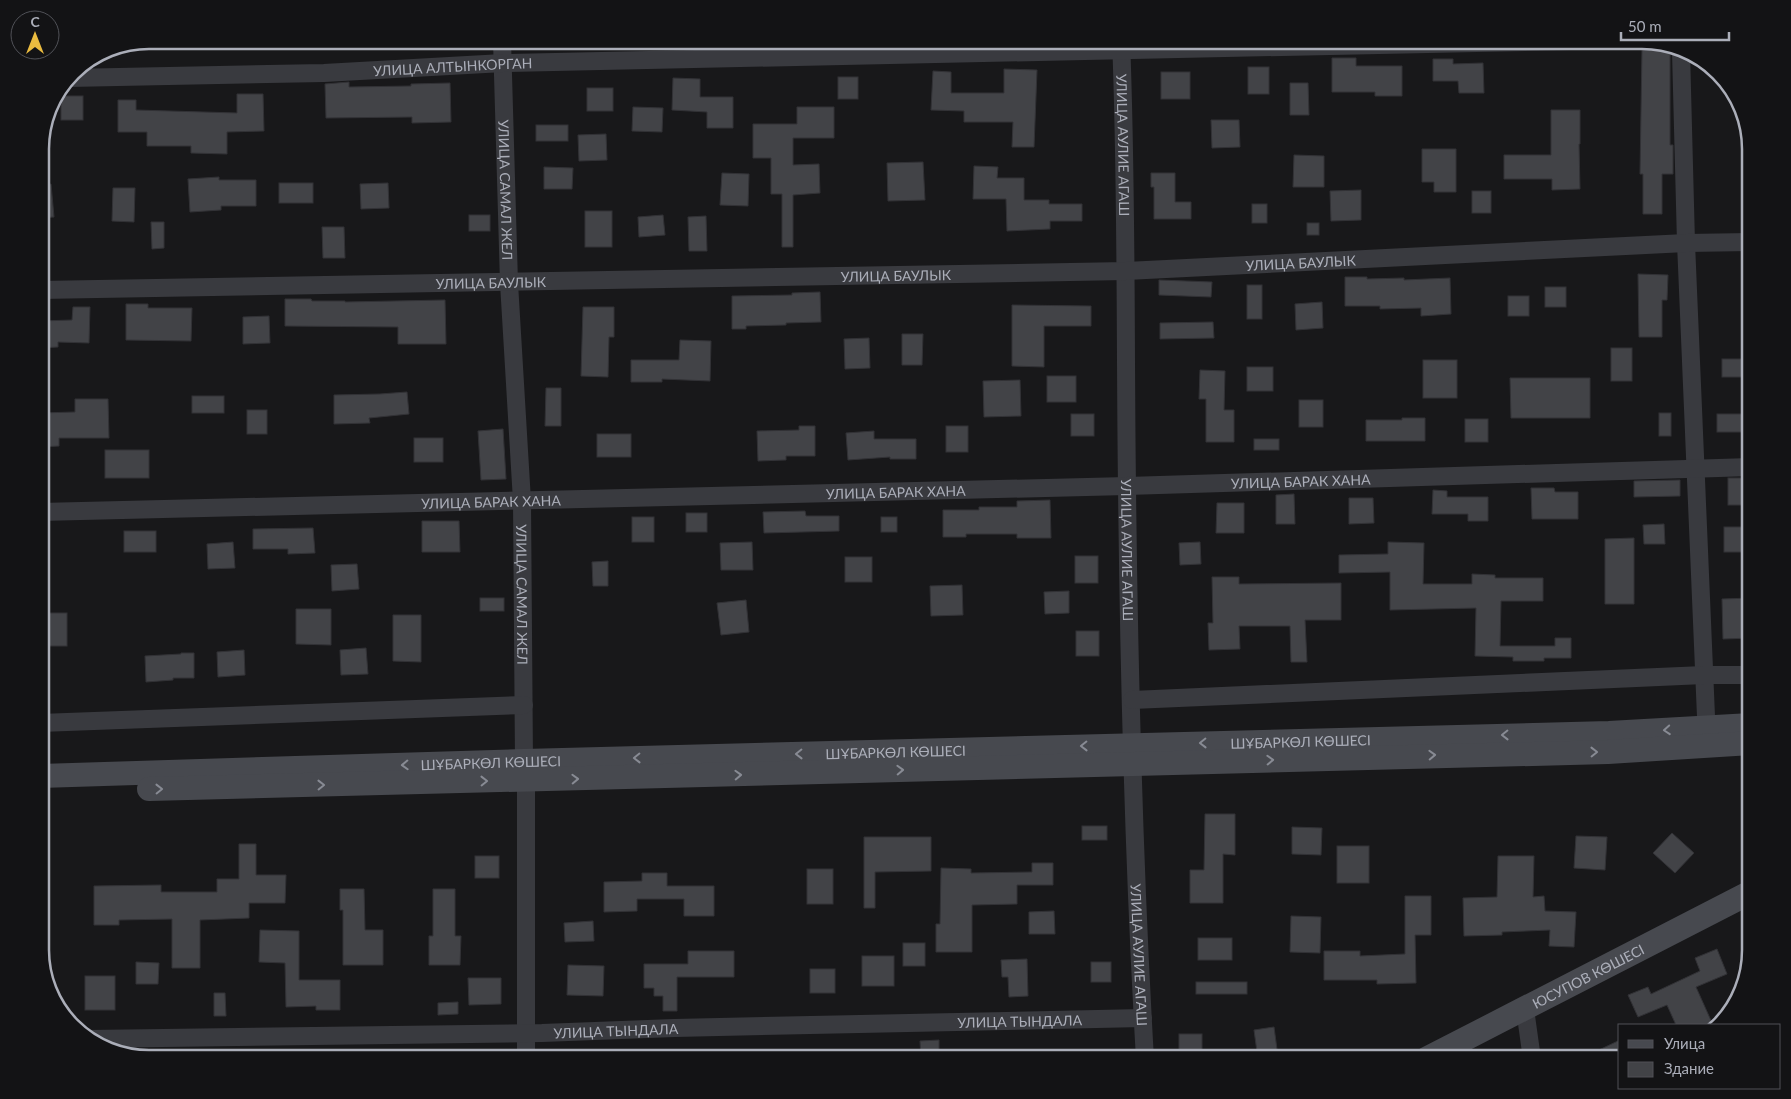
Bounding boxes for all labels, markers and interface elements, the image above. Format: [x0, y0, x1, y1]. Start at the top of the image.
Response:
north arrow [10, 10, 60, 60]
scale bar [1621, 10, 1728, 42]
text: С [30, 13, 40, 30]
text: 50 m [1628, 17, 1662, 35]
street label: УЛИЦА АЛТЫНКОРГАН [373, 54, 532, 79]
street label: УЛИЦА АУЛИЕ АГАШ [1114, 73, 1134, 216]
street label: УЛИЦА САМАЛ ЖЕЛ [496, 119, 517, 261]
street label: УЛИЦА БАУЛЫК [1245, 251, 1357, 274]
street label: УЛИЦА БАУЛЫК [841, 266, 952, 284]
street label: УЛИЦА БАУЛЫК [436, 273, 547, 292]
street label: УЛИЦА БАРАК ХАНА [1231, 470, 1371, 491]
street label: УЛИЦА АУЛИЕ АГАШ [1118, 479, 1137, 621]
street label: УЛИЦА БАРАК ХАНА [826, 481, 966, 502]
street label: УЛИЦА БАРАК ХАНА [421, 491, 561, 511]
street label: УЛИЦА САМАЛ ЖЕЛ [514, 524, 532, 665]
one-way arrow [1663, 724, 1671, 735]
one-way arrow [1501, 730, 1509, 741]
street label: ШҰБАРКӨЛ КӨШЕСІ [1230, 731, 1371, 751]
one-way arrow [1198, 738, 1206, 749]
street label: ШҰБАРКӨЛ КӨШЕСІ [825, 741, 966, 762]
one-way arrow [1080, 741, 1088, 752]
one-way arrow [1591, 747, 1599, 757]
one-way arrow [795, 749, 803, 759]
one-way arrow [1428, 750, 1436, 761]
street label: ШҰБАРКӨЛ КӨШЕСІ [420, 752, 561, 773]
one-way arrow [633, 753, 640, 763]
one-way arrow [1266, 755, 1274, 765]
one-way arrow [400, 759, 408, 770]
one-way arrow [896, 765, 904, 775]
one-way arrow [734, 769, 742, 780]
one-way arrow [572, 774, 579, 784]
one-way arrow [480, 776, 488, 786]
one-way arrow [318, 780, 326, 790]
one-way arrow [156, 784, 163, 794]
street label: УЛИЦА АУЛИЕ АГАШ [1128, 883, 1152, 1026]
street label: ЮСУПОВ КӨШЕСІ [1529, 940, 1647, 1012]
street label: УЛИЦА ТЫНДАЛА [957, 1011, 1083, 1030]
street label: УЛИЦА ТЫНДАЛА [553, 1019, 679, 1041]
legend [1618, 1024, 1781, 1089]
text: Улица [1664, 1034, 1705, 1052]
text: Здание [1664, 1059, 1714, 1077]

